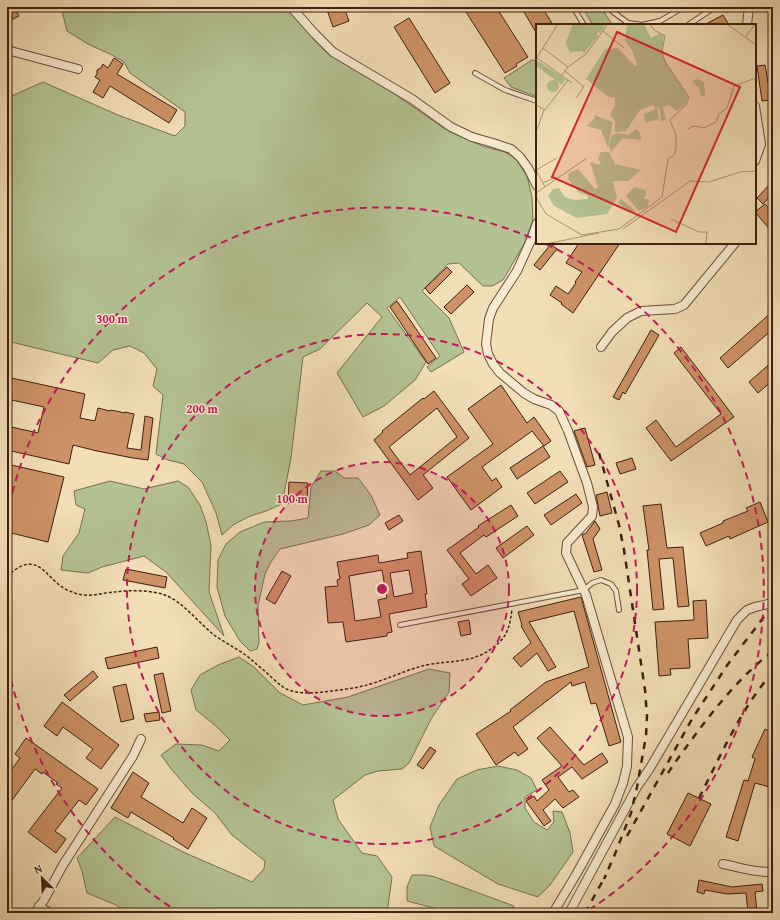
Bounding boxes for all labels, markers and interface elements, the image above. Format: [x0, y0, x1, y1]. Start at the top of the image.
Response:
inset map [536, 24, 756, 244]
text: 300 m [96, 310, 129, 327]
text: 200 m [186, 400, 219, 417]
text: 100 m [276, 490, 309, 507]
centre of rings [375, 582, 389, 596]
north arrow [22, 858, 62, 898]
text: N [31, 860, 45, 878]

